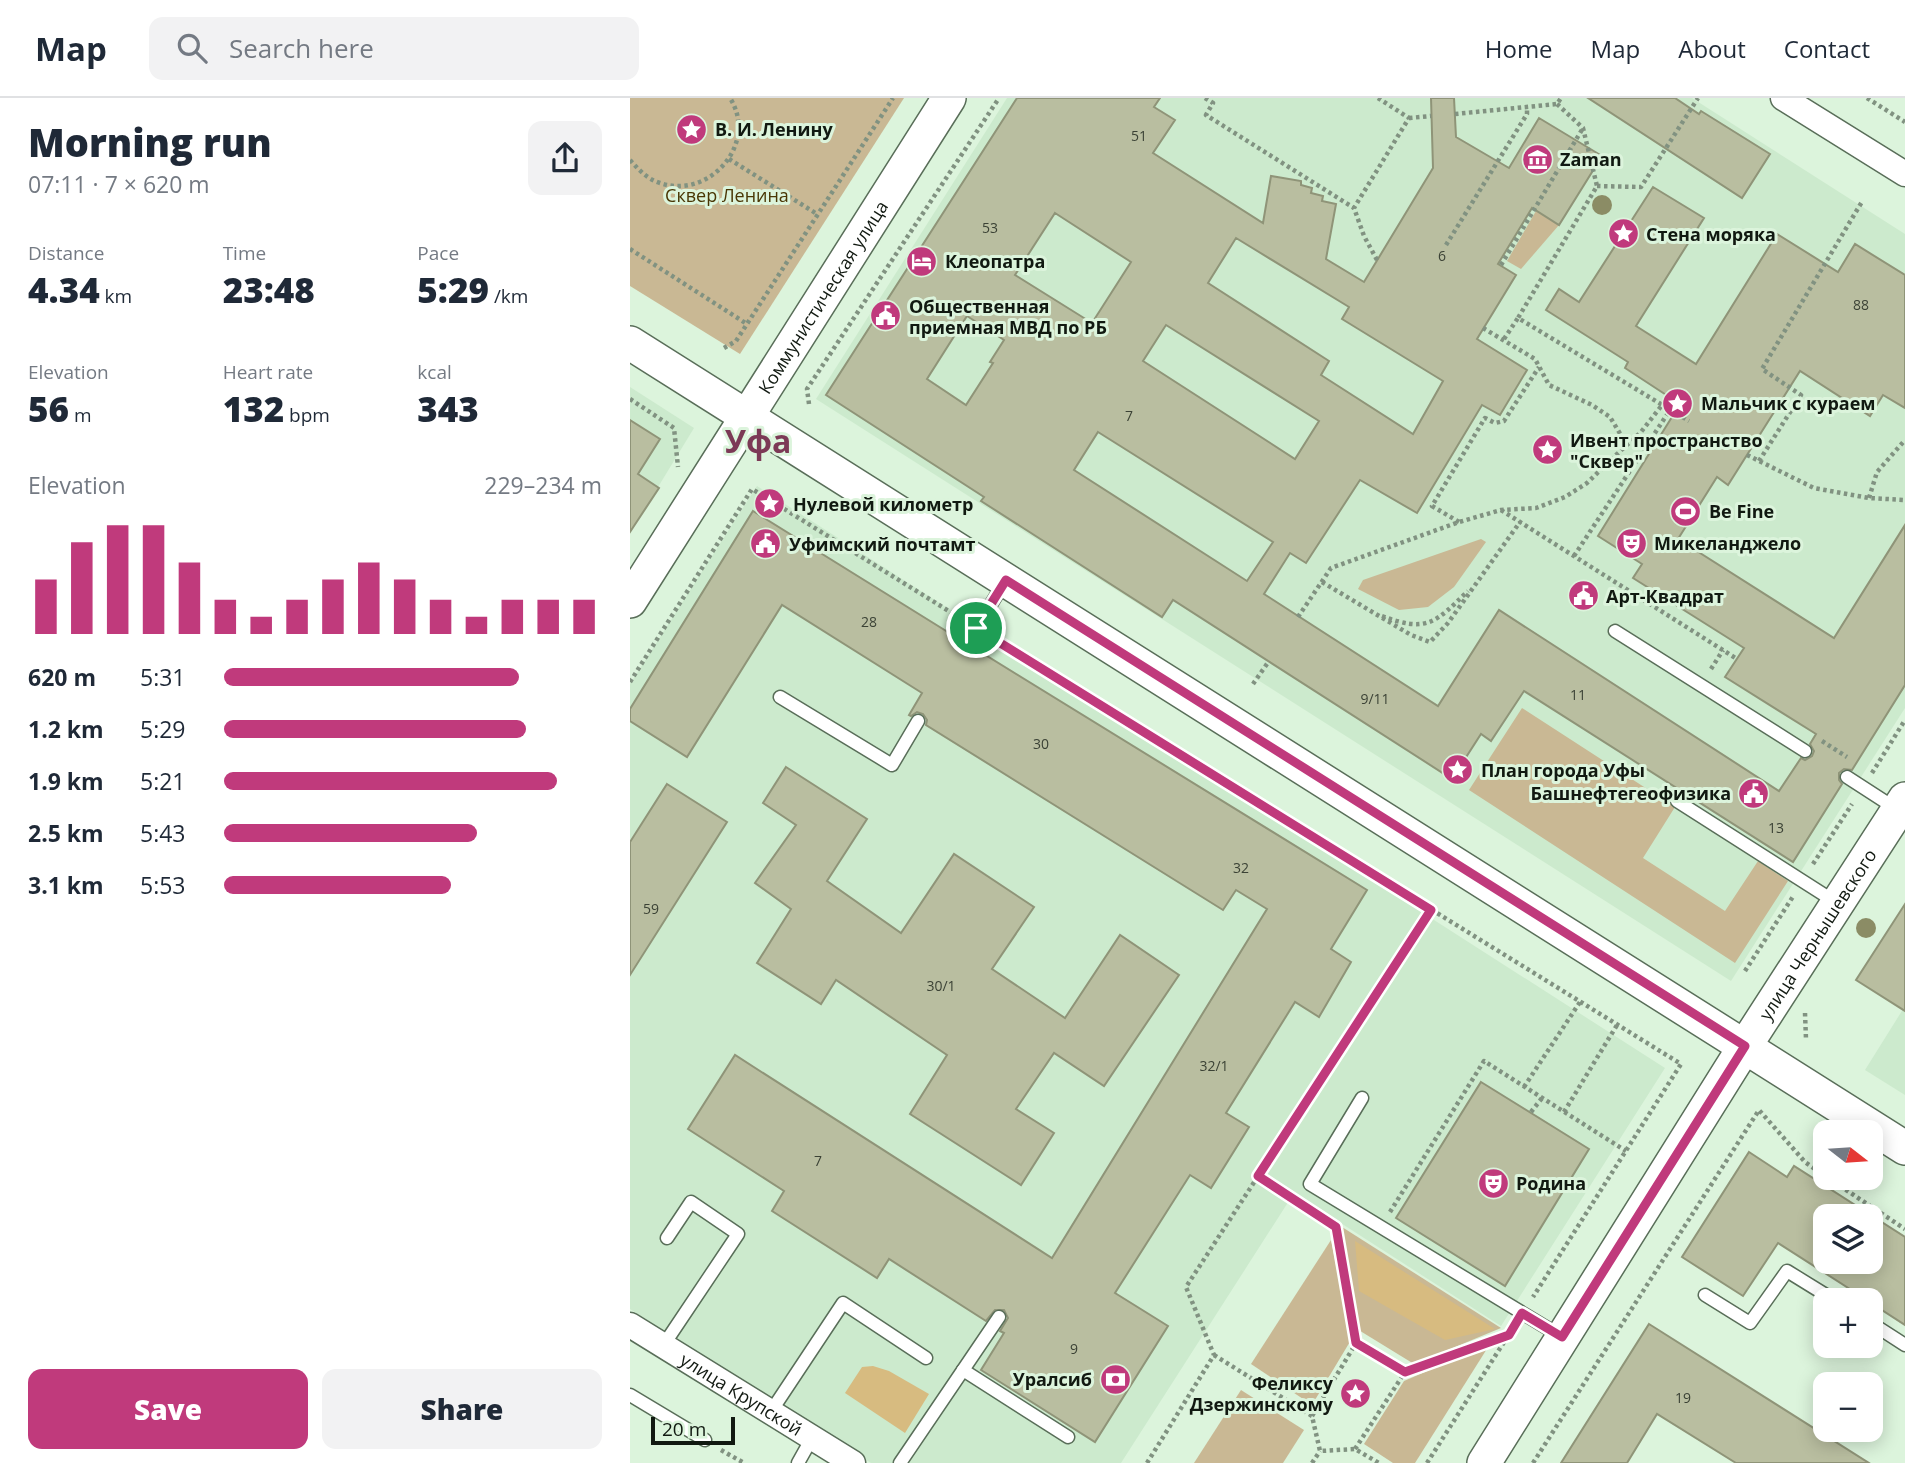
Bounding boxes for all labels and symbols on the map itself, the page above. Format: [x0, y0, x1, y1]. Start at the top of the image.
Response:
place icon: В. И. Ленину [675, 112, 709, 146]
place label: В. И. Ленину [715, 117, 833, 141]
house number: 51 [1131, 126, 1147, 145]
museum icon: Zaman [1520, 142, 1554, 176]
place label: Zaman [1560, 147, 1622, 171]
park label: Сквер Ленина [665, 183, 789, 207]
street label: Коммунистическая улица [753, 196, 893, 398]
place icon: Стена моряка [1606, 217, 1640, 251]
house number: 53 [982, 218, 998, 237]
place label: Стена моряка [1646, 222, 1776, 246]
hotel icon: Клеопатра [905, 244, 939, 278]
house number: 6 [1438, 246, 1446, 265]
place label: Клеопатра [945, 249, 1045, 273]
place label: Общественная приемная МВД по РБ [909, 294, 1107, 339]
house number: 88 [1853, 295, 1869, 314]
public building icon: Общественная приемная МВД по РБ [869, 299, 903, 333]
place icon: Мальчик с кураем [1661, 386, 1695, 420]
place label: Мальчик с кураем [1701, 391, 1876, 415]
house number: 7 [1125, 406, 1133, 425]
district label: Уфа [725, 419, 791, 462]
place label: Ивент пространство "Сквер" [1570, 428, 1763, 473]
place icon: Ивент пространство "Сквер" [1530, 433, 1564, 467]
place icon: Нулевой километр [753, 487, 787, 521]
place label: Нулевой километр [793, 492, 973, 516]
sports icon: Be Fine [1669, 494, 1703, 528]
place label: Be Fine [1709, 499, 1774, 523]
theatre icon: Микеланджело [1614, 526, 1648, 560]
public building icon: Уфимский почтамт [749, 527, 783, 561]
place label: Микеланджело [1654, 531, 1801, 555]
place label: Уфимский почтамт [789, 532, 975, 556]
public building icon: Арт-Квадрат [1566, 579, 1600, 613]
place label: Арт-Квадрат [1606, 584, 1724, 608]
pin [946, 598, 1006, 658]
house number: 28 [861, 612, 877, 631]
house number: 11 [1570, 685, 1586, 704]
house number: 9/11 [1360, 689, 1390, 708]
house number: 30 [1033, 734, 1049, 753]
place icon: План города Уфы [1441, 753, 1475, 787]
place label: План города Уфы [1481, 758, 1645, 782]
public building icon: Башнефтегеофизика [1737, 776, 1771, 810]
place label: Башнефтегеофизика [1530, 781, 1731, 805]
house number: 13 [1768, 818, 1784, 837]
street label: улица Чернышевского [1753, 844, 1882, 1025]
house number: 32 [1233, 858, 1249, 877]
house number: 59 [643, 899, 659, 918]
house number: 30/1 [926, 976, 956, 995]
house number: 32/1 [1199, 1056, 1229, 1075]
north arrow [1813, 1120, 1883, 1190]
house number: 7 [814, 1151, 822, 1170]
theatre icon: Родина [1476, 1166, 1510, 1200]
place label: Родина [1516, 1171, 1586, 1195]
house number: 9 [1070, 1339, 1078, 1358]
street label: улица Крупской [676, 1347, 807, 1441]
bank icon: Уралсиб [1098, 1362, 1132, 1396]
place label: Уралсиб [1013, 1367, 1092, 1391]
place label: Феликсу Дзержинскому [1190, 1371, 1334, 1416]
place icon: Феликсу Дзержинскому [1339, 1376, 1373, 1410]
house number: 19 [1675, 1388, 1691, 1407]
scale bar [651, 1414, 735, 1446]

